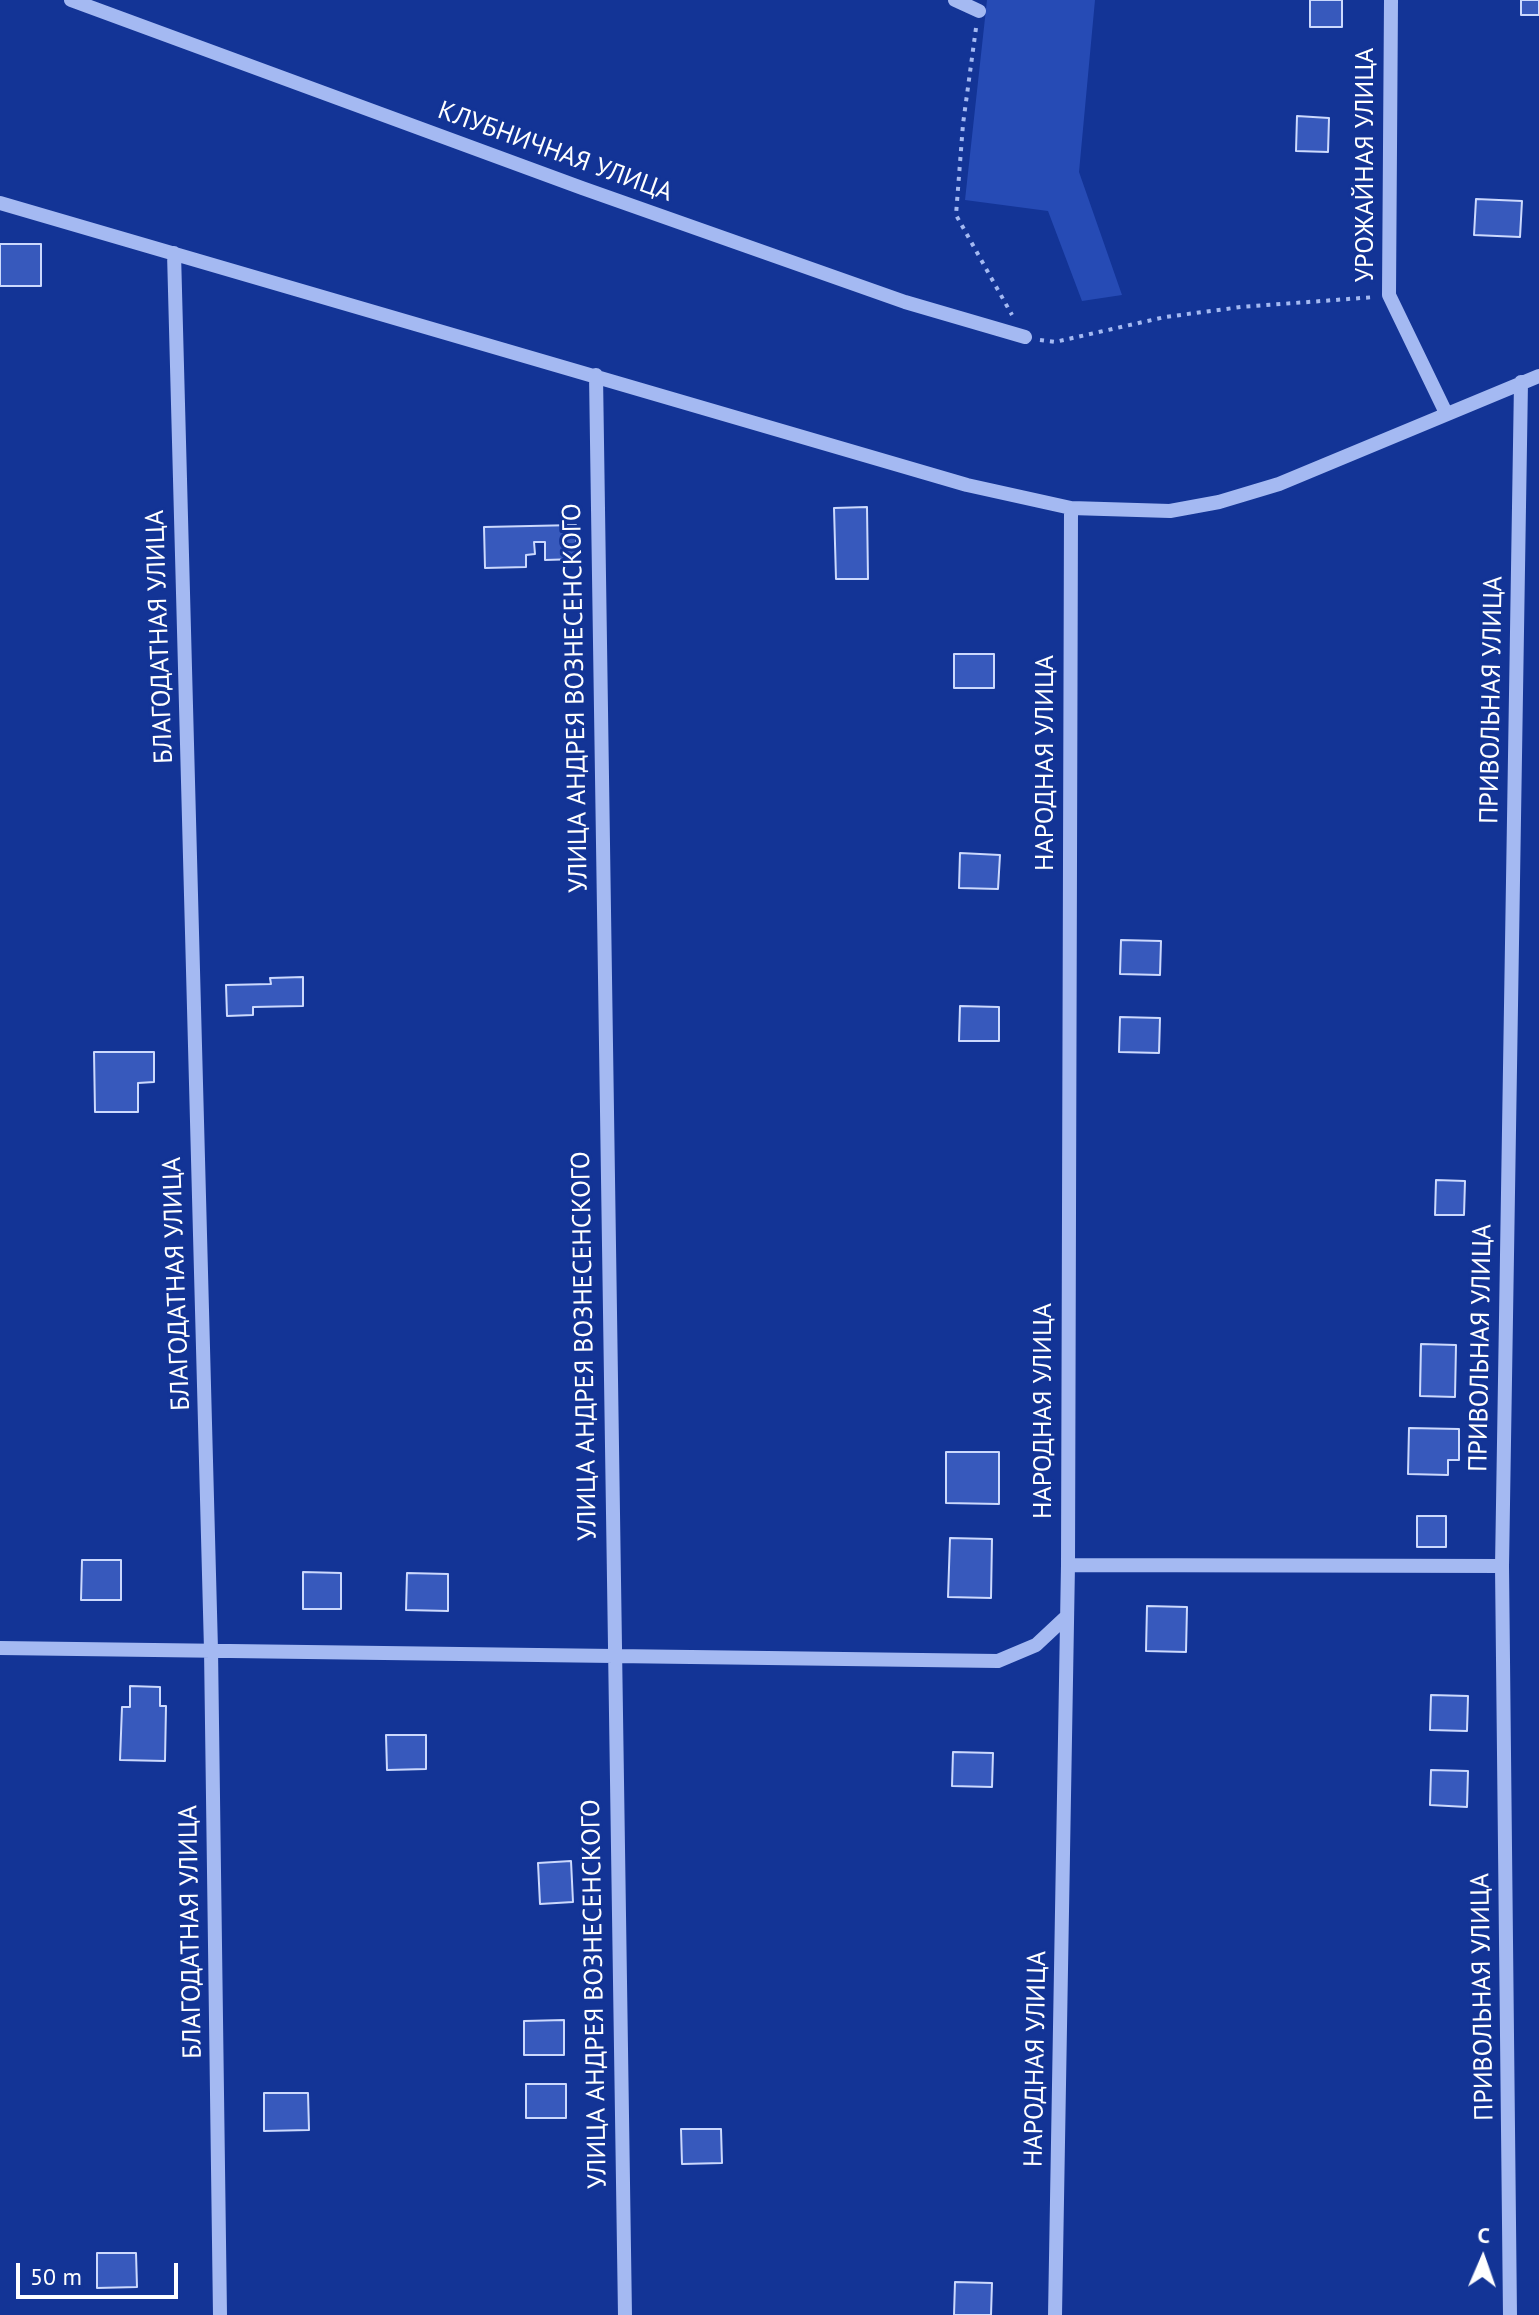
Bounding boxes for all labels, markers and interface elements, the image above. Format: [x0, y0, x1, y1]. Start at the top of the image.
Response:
street label: УРОЖАЙНАЯ УЛИЦА [1350, 48, 1382, 282]
street label: КЛУБНИЧНАЯ УЛИЦА [433, 95, 677, 209]
street label: УЛИЦА АНДРЕЯ ВОЗНЕСЕНСКОГО [557, 503, 595, 893]
street label: БЛАГОДАТНАЯ УЛИЦА [140, 510, 180, 764]
street label: ПРИВОЛЬНАЯ УЛИЦА [1474, 576, 1510, 824]
street label: НАРОДНАЯ УЛИЦА [1030, 655, 1062, 871]
street label: УЛИЦА АНДРЕЯ ВОЗНЕСЕНСКОГО [566, 1151, 604, 1541]
street label: БЛАГОДАТНАЯ УЛИЦА [157, 1157, 197, 1411]
street label: ПРИВОЛЬНАЯ УЛИЦА [1463, 1224, 1499, 1472]
street label: НАРОДНАЯ УЛИЦА [1028, 1303, 1060, 1519]
street label: УЛИЦА АНДРЕЯ ВОЗНЕСЕНСКОГО [576, 1799, 614, 2189]
street label: БЛАГОДАТНАЯ УЛИЦА [173, 1805, 209, 2059]
street label: ПРИВОЛЬНАЯ УЛИЦА [1465, 1873, 1501, 2121]
street label: НАРОДНАЯ УЛИЦА [1019, 1951, 1053, 2167]
north arrow [1443, 2219, 1523, 2299]
text: С [1477, 2221, 1490, 2249]
scale bar [20, 2247, 182, 2297]
text: 50 m [30, 2261, 82, 2292]

